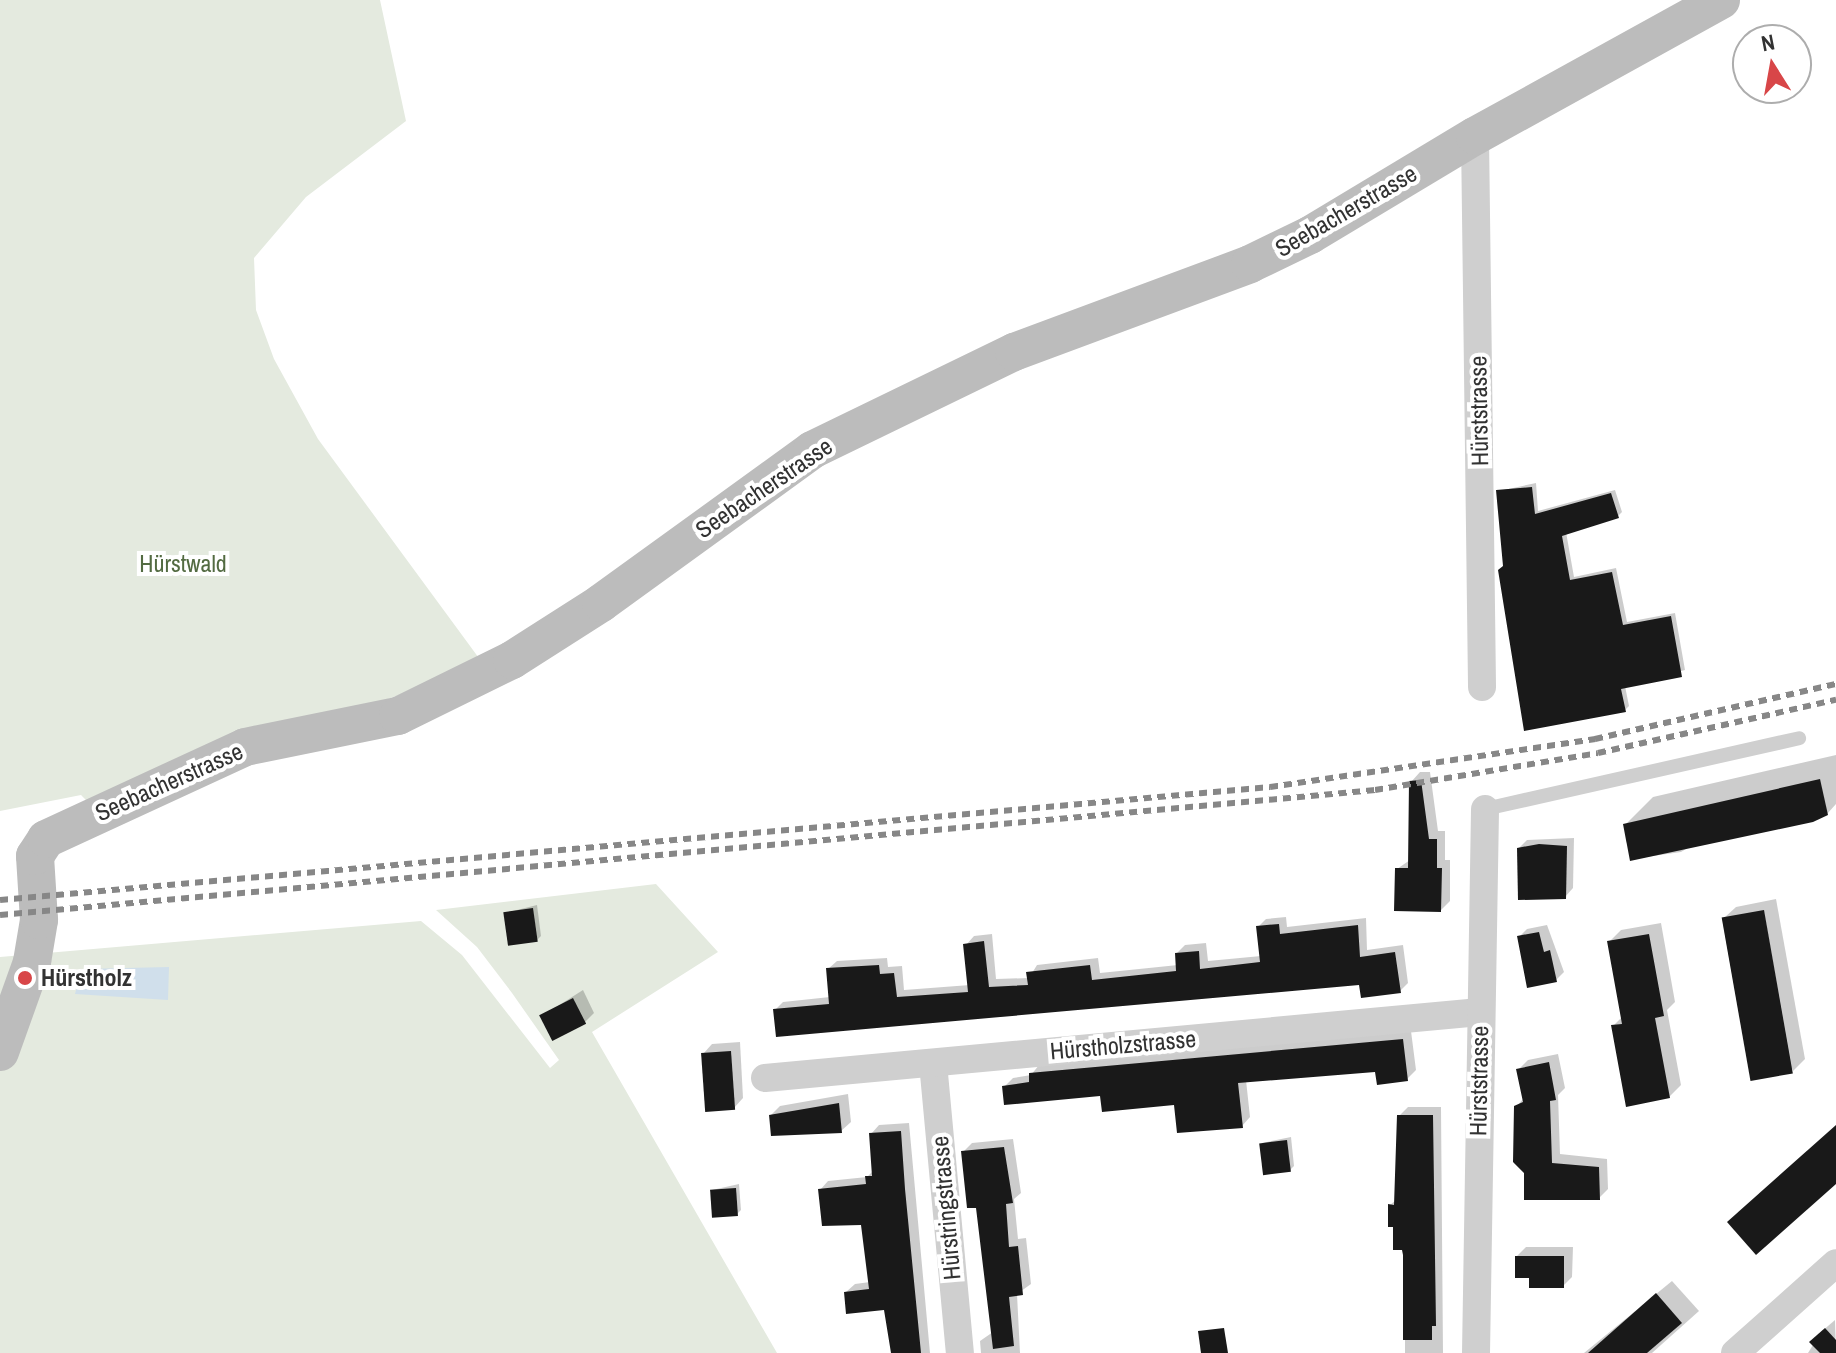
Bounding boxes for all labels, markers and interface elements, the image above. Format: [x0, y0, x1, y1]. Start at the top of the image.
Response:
north arrow [1732, 24, 1812, 104]
text: N [1759, 26, 1777, 58]
street label: Seebacherstrasse [1270, 159, 1422, 263]
street label: Hürststrasse [1464, 356, 1494, 466]
street label: Seebacherstrasse [690, 432, 838, 544]
park label: Hürstwald [139, 550, 227, 578]
street label: Seebacherstrasse [91, 737, 247, 827]
place label: Hürstholz [41, 964, 132, 992]
marker: Hürstholz [16, 969, 34, 987]
street label: Hürstholzstrasse [1049, 1024, 1197, 1066]
street label: Hürststrasse [1464, 1026, 1494, 1136]
street label: Hürstringstrasse [925, 1135, 967, 1281]

